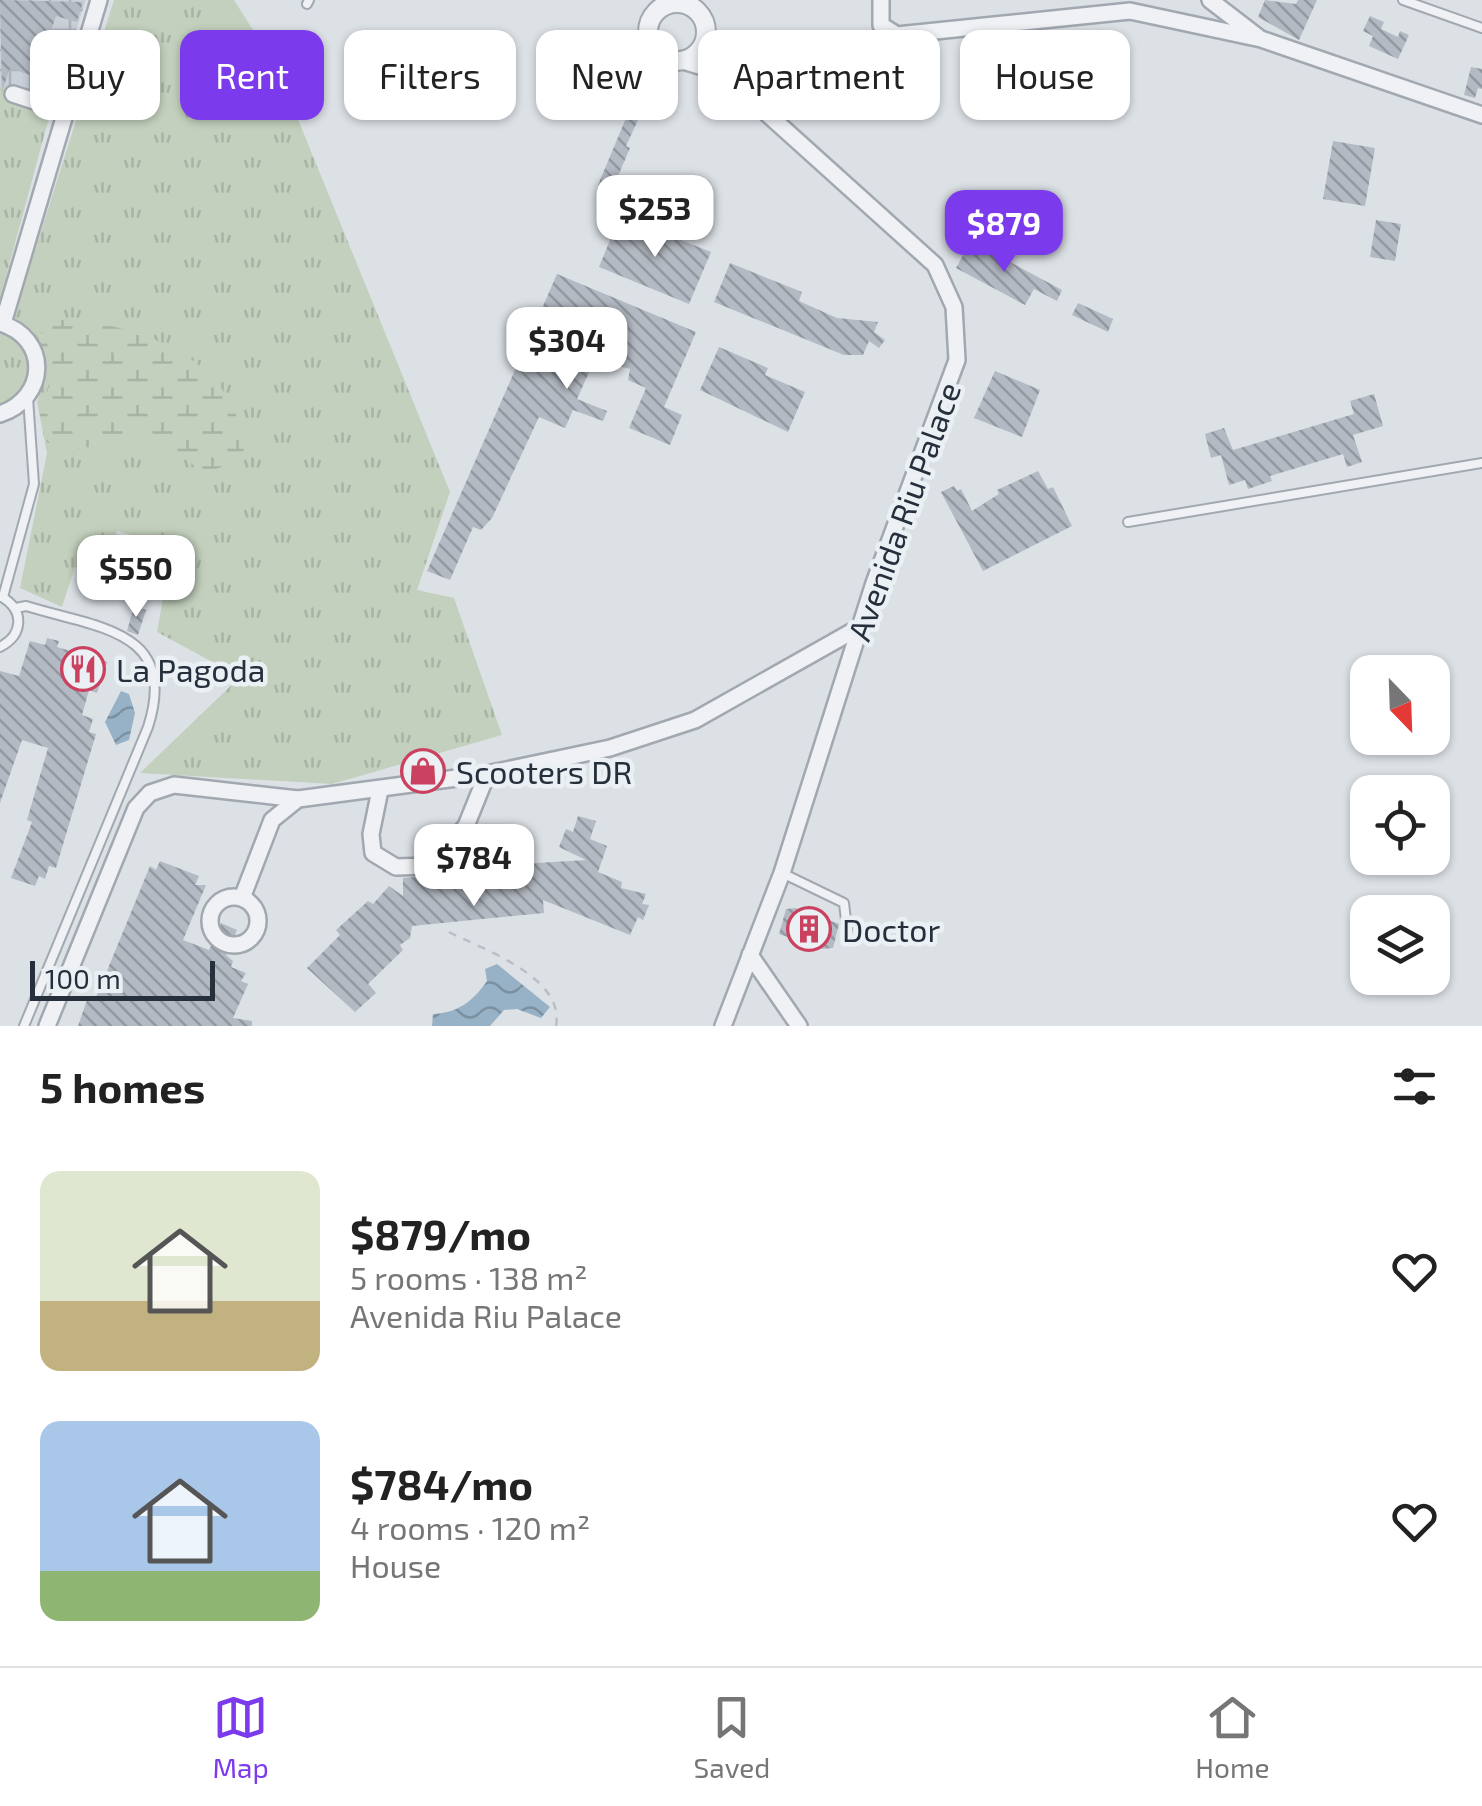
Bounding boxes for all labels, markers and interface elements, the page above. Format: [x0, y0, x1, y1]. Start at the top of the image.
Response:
chip: Buy [30, 30, 160, 120]
chip: Rent [180, 30, 324, 120]
chip: Filters [344, 30, 516, 120]
chip: New [536, 30, 678, 120]
chip: Apartment [698, 30, 940, 120]
chip: House [960, 30, 1130, 120]
pin: $253 [596, 175, 714, 260]
text: $253 [619, 188, 691, 226]
pin: $879 [945, 190, 1063, 275]
text: $879 [967, 203, 1041, 241]
pin: $304 [508, 307, 626, 392]
text: $304 [528, 320, 606, 358]
street label: Avenida Riu Palace [839, 377, 967, 645]
pin: $550 [77, 535, 195, 620]
text: $550 [99, 548, 173, 586]
restaurant icon: La Pagoda [60, 646, 106, 692]
place label: La Pagoda [116, 650, 265, 688]
north arrow [1350, 655, 1450, 755]
map controls [1350, 655, 1450, 995]
shop icon: Scooters DR [400, 748, 446, 794]
place label: Scooters DR [456, 752, 632, 790]
button: locate [1350, 775, 1450, 875]
pin: $784 [415, 824, 533, 909]
text: $784 [436, 837, 512, 875]
button: layers [1350, 895, 1450, 995]
building icon: Doctor [786, 906, 832, 952]
place label: Doctor [842, 910, 940, 948]
scale bar [30, 956, 215, 1000]
text: 100 m [45, 961, 121, 995]
icon: filters [1387, 1059, 1442, 1114]
text: 5 homes [40, 1061, 205, 1111]
text: $879/mo [350, 1208, 531, 1258]
icon: home [120, 1211, 240, 1331]
icon: heart [1387, 1244, 1442, 1299]
text: 5 rooms · 138 m² [350, 1258, 588, 1296]
text: Avenida Riu Palace [350, 1296, 622, 1334]
text: $784/mo [350, 1458, 533, 1508]
icon: home [120, 1461, 240, 1581]
icon: heart [1387, 1494, 1442, 1549]
text: 4 rooms · 120 m² [350, 1508, 590, 1546]
text: House [350, 1546, 441, 1584]
tab: Map [212, 1690, 269, 1784]
tab: Saved [694, 1690, 770, 1784]
tab: Home [1195, 1690, 1270, 1784]

